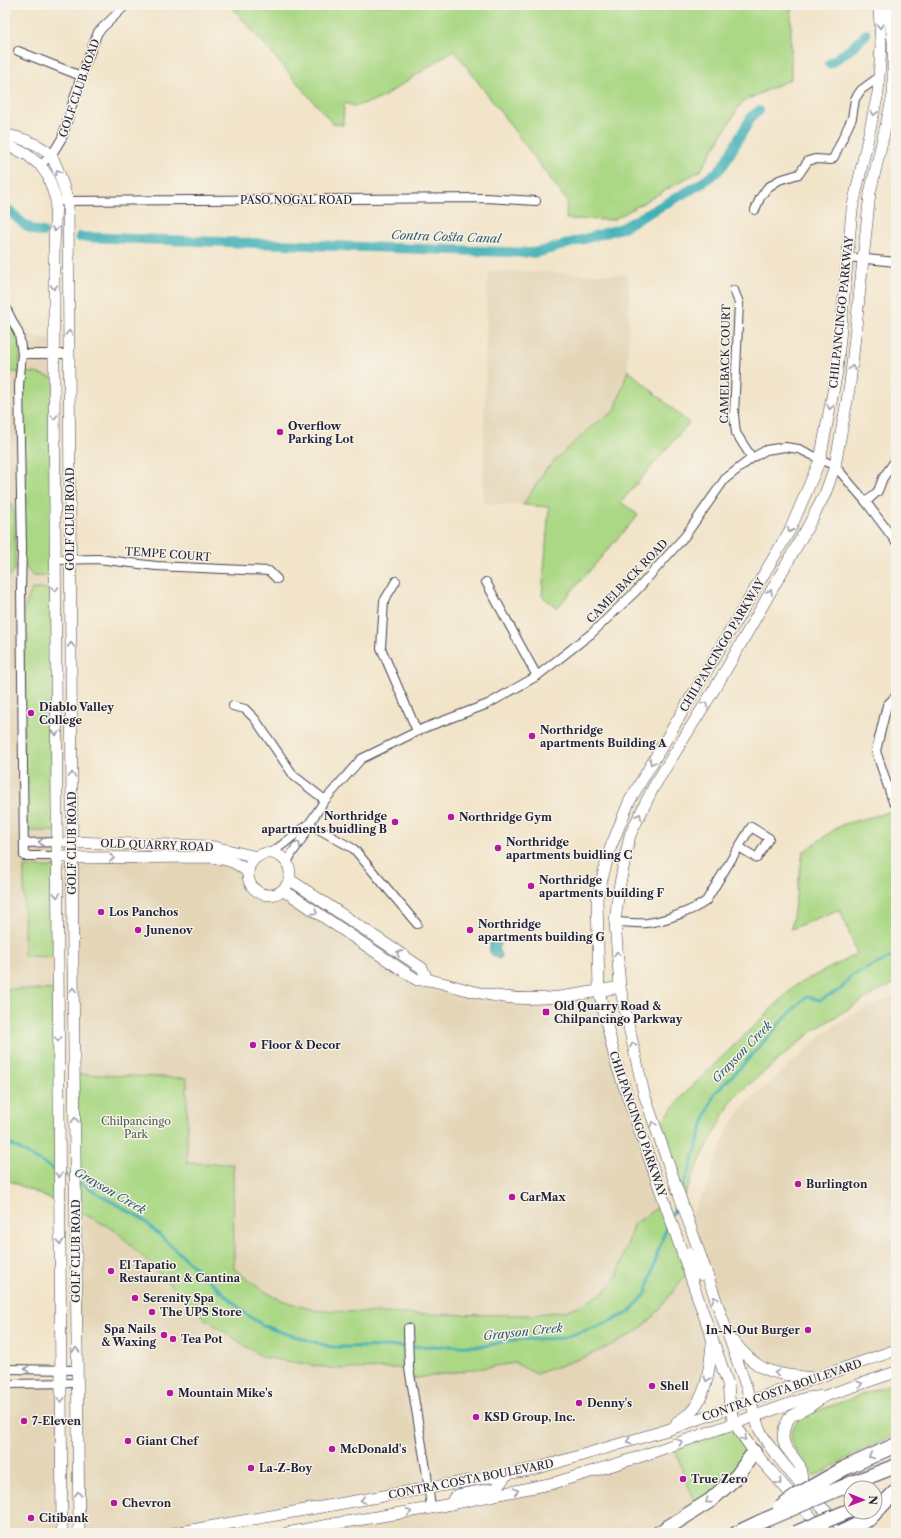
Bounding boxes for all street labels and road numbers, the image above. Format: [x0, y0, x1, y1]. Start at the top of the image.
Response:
street label: GOLF CLUB ROAD [56, 37, 102, 139]
street label: PASO NOGAL ROAD [240, 193, 352, 207]
street label: CHILPANCINGO PARKWAY [826, 235, 856, 389]
street label: CAMELBACK COURT [717, 303, 733, 424]
street label: GOLF CLUB ROAD [63, 467, 77, 571]
street label: CAMELBACK ROAD [583, 536, 671, 626]
street label: TEMPE COURT [124, 544, 213, 564]
street label: CHILPANCINGO PARKWAY [677, 575, 768, 714]
street label: GOLF CLUB ROAD [65, 791, 79, 895]
street label: OLD QUARRY ROAD [100, 836, 214, 854]
street label: CHILPANCINGO PARKWAY [606, 1049, 670, 1199]
street label: GOLF CLUB ROAD [69, 1199, 83, 1303]
street label: CONTRA COSTA BOULEVARD [700, 1356, 864, 1424]
street label: CONTRA COSTA BOULEVARD [387, 1456, 555, 1502]

